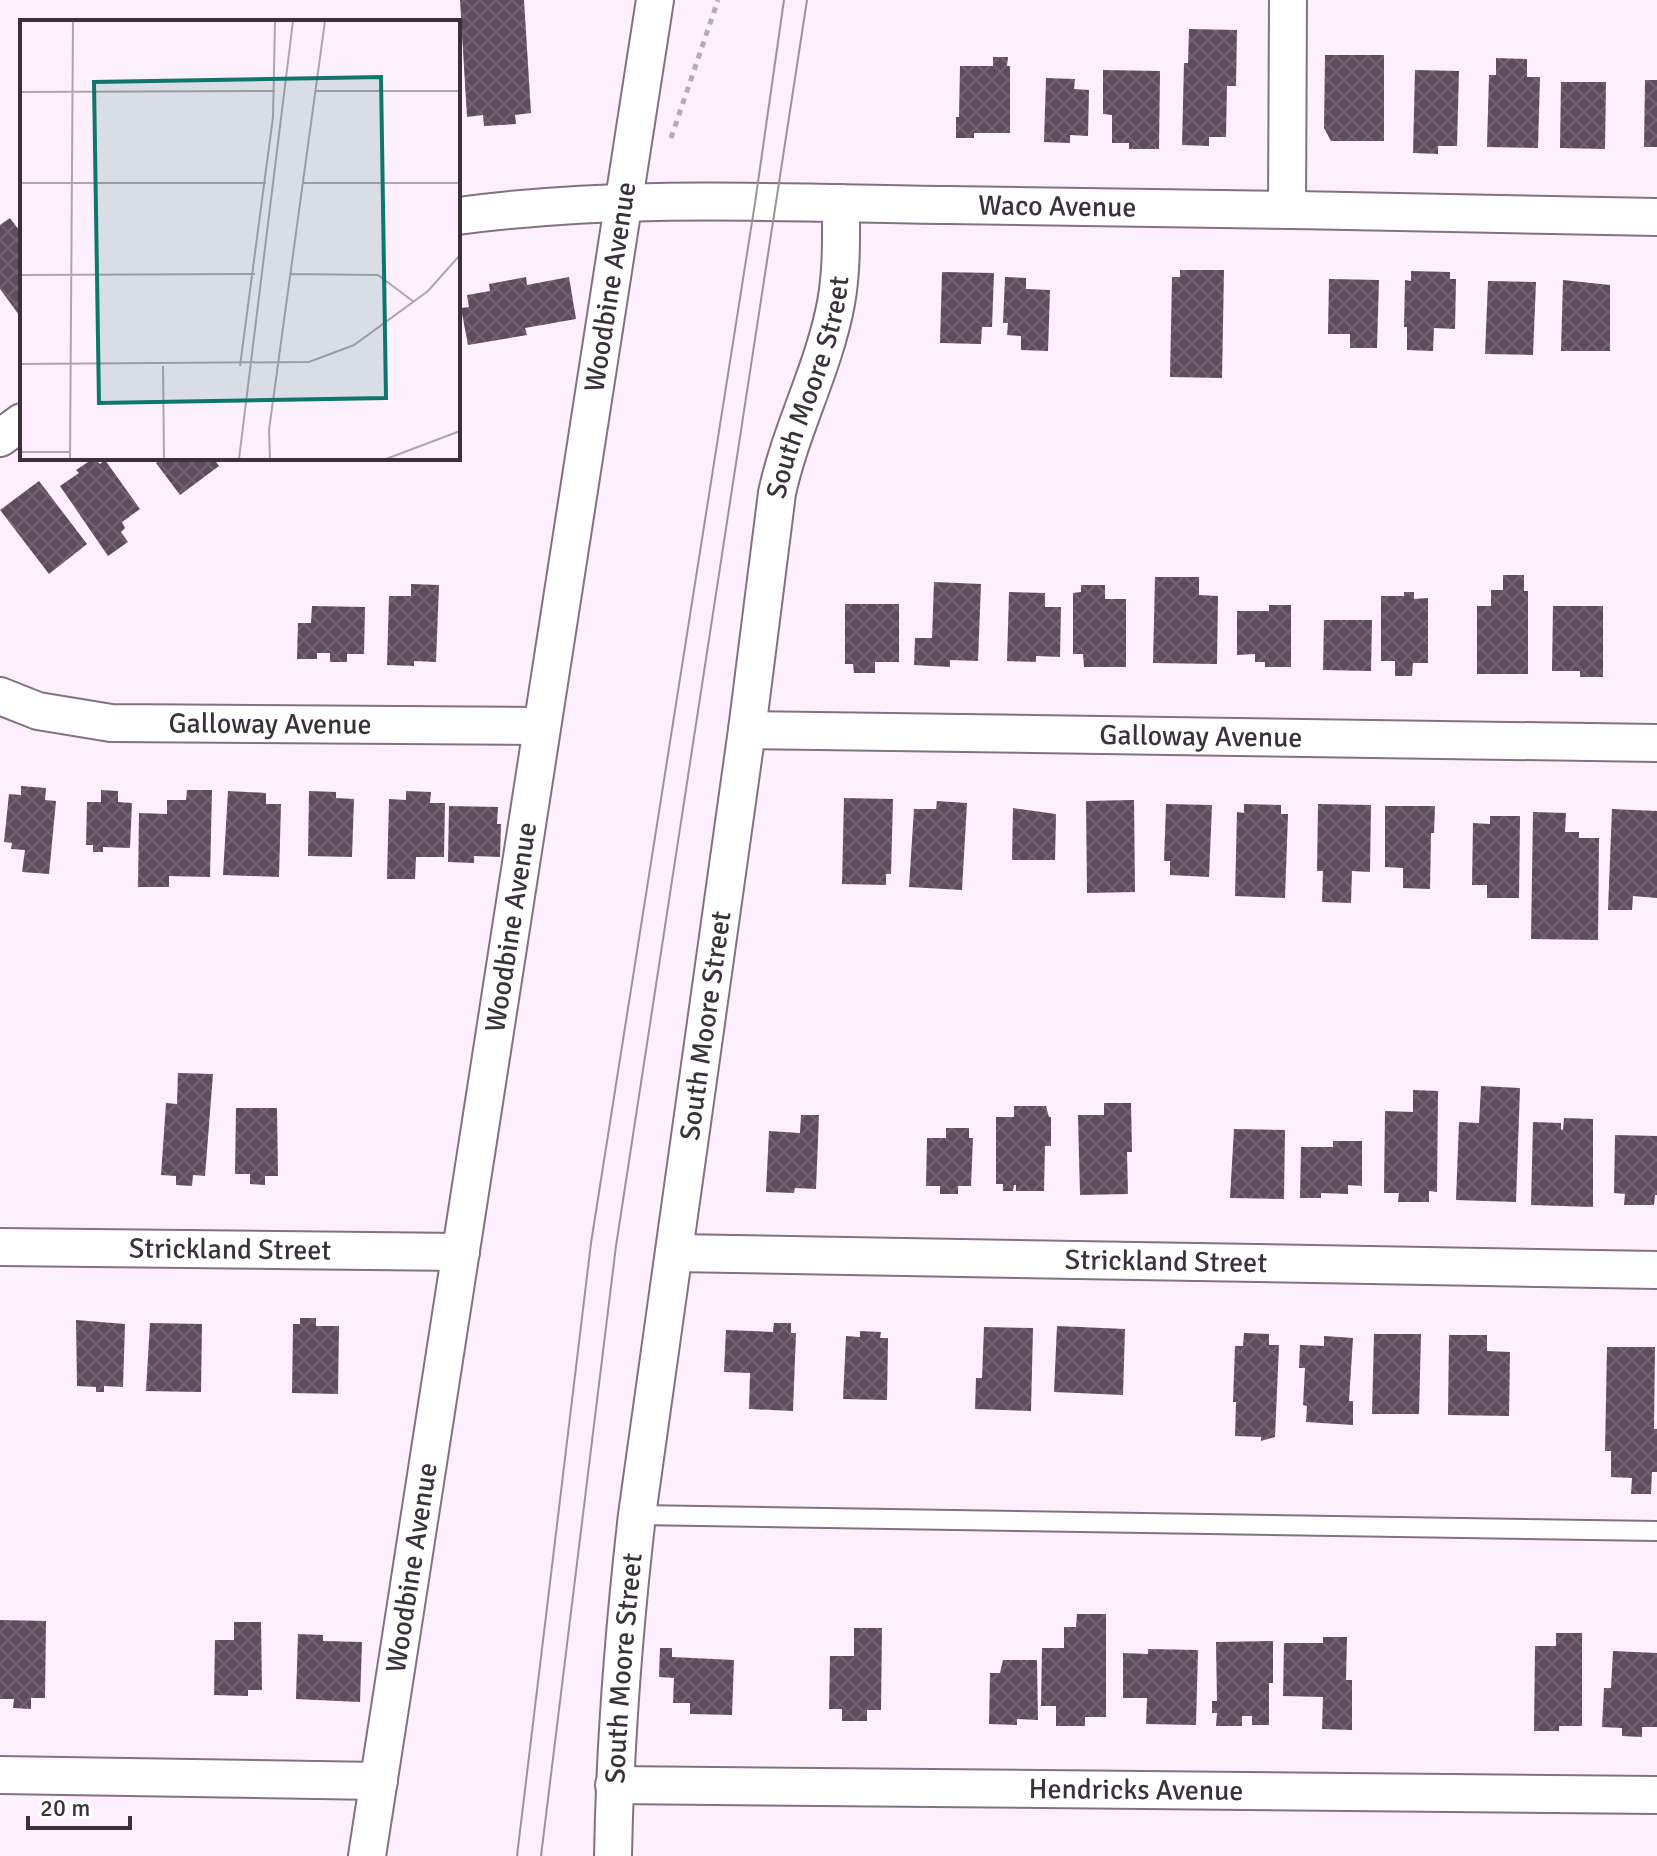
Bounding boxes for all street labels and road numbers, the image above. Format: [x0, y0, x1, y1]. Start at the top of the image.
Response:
street label: Woodbine Avenue [577, 179, 644, 394]
street label: Waco Avenue [978, 188, 1137, 225]
street label: South Moore Street [759, 274, 856, 502]
street label: Galloway Avenue [169, 706, 372, 742]
street label: Galloway Avenue [1099, 718, 1303, 755]
street label: Woodbine Avenue [478, 820, 544, 1035]
street label: South Moore Street [673, 909, 738, 1143]
street label: Strickland Street [129, 1231, 332, 1268]
street label: Strickland Street [1064, 1243, 1268, 1280]
street label: Woodbine Avenue [379, 1460, 445, 1675]
street label: South Moore Street [598, 1551, 650, 1784]
street label: Hendricks Avenue [1028, 1772, 1243, 1808]

